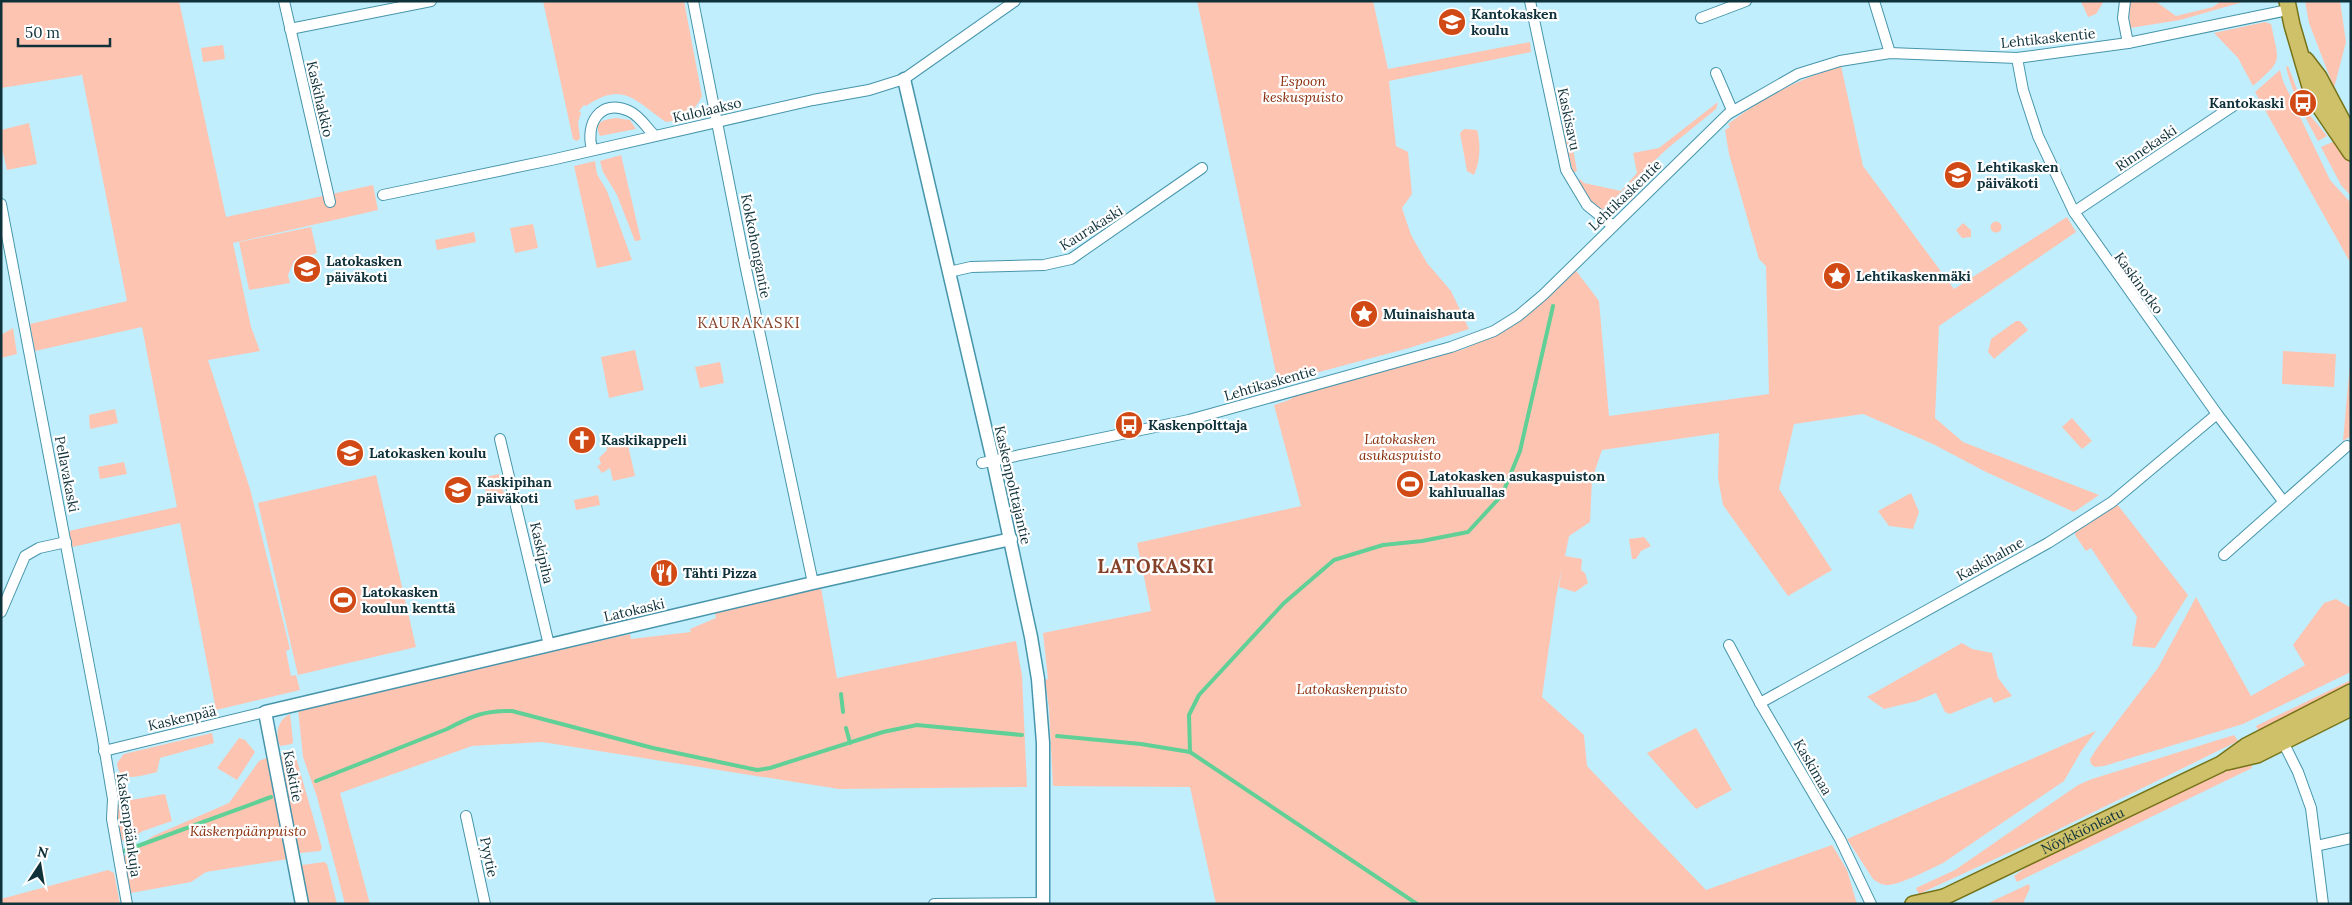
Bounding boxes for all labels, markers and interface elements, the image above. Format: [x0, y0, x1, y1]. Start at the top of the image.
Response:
place label: Kantokasken koulu [1471, 5, 1558, 39]
school or university icon: Kantokasken koulu [1437, 7, 1467, 37]
scale bar [18, 15, 110, 47]
text: 50 m [25, 23, 60, 42]
street label: Lehtikaskentie [2000, 24, 2097, 52]
street label: Kaskihakkio [303, 59, 337, 139]
park label: Espoon keskuspuisto [1263, 72, 1343, 106]
street label: Kaskisavu [1554, 86, 1584, 152]
bus stop icon: Kantokaski [2288, 88, 2318, 118]
street label: Kulolaakso [671, 93, 743, 127]
place label: Kantokaski [2209, 94, 2284, 112]
street label: Rinnekaski [2112, 121, 2180, 175]
street label: Lehtikaskentie [1585, 155, 1666, 234]
place label: Lehtikasken päiväkoti [1977, 158, 2059, 192]
school or university icon: Lehtikasken päiväkoti [1943, 160, 1973, 190]
street label: Kokkohongantie [737, 192, 775, 300]
street label: Kaurakaski [1056, 202, 1126, 254]
street label: Kaskinotko [2110, 248, 2168, 318]
place label: Latokasken päiväkoti [326, 252, 402, 286]
school or university icon: Latokasken päiväkoti [292, 254, 322, 284]
place icon: Lehtikaskenmäki [1822, 261, 1852, 291]
place label: Lehtikaskenmäki [1856, 267, 1971, 285]
place icon: Muinaishauta [1349, 299, 1379, 329]
place label: Muinaishauta [1383, 305, 1476, 323]
district label: KAURAKASKI [697, 313, 801, 332]
street label: Lehtikaskentie [1222, 361, 1318, 405]
bus stop icon: Kaskenpolttaja [1114, 410, 1144, 440]
place label: Kaskenpolttaja [1148, 416, 1248, 434]
street label: Kaskenpolttajantie [991, 424, 1036, 547]
church icon: Kaskikappeli [567, 425, 597, 455]
park label: Latokasken asukaspuisto [1359, 430, 1441, 464]
place label: Kaskikappeli [601, 431, 687, 449]
street label: Pellavakaski [51, 434, 83, 514]
school or university icon: Latokasken koulu [335, 438, 365, 468]
place label: Latokasken koulu [369, 444, 487, 462]
place label: Latokasken asukaspuiston kahluuallas [1429, 467, 1605, 501]
sports icon: Latokasken asukaspuiston kahluuallas [1395, 469, 1425, 499]
place label: Kaskipihan päiväkoti [477, 473, 552, 507]
school or university icon: Kaskipihan päiväkoti [443, 475, 473, 505]
street label: Kaskipiha [526, 520, 558, 586]
street label: Kaskihalme [1953, 533, 2027, 585]
district label: LATOKASKI [1097, 554, 1215, 578]
restaurant icon: Tähti Pizza [649, 558, 679, 588]
place label: Tähti Pizza [683, 564, 758, 582]
place label: Latokasken koulun kenttä [362, 583, 456, 617]
sports icon: Latokasken koulun kenttä [328, 585, 358, 615]
street label: Latokaski [602, 594, 666, 626]
park label: Latokaskenpuisto [1297, 680, 1407, 698]
street label: Kaskenpää [146, 701, 218, 735]
street label: Kaskimaa [1790, 736, 1836, 798]
street label: Kaskitie [279, 749, 307, 804]
street label: Kaskenpäänkuja [113, 772, 145, 878]
street label: Nöykkiönkatu [2038, 803, 2127, 858]
park label: Käskenpäänpuisto [190, 822, 306, 840]
street label: Pyytie [476, 835, 502, 879]
north arrow [15, 840, 65, 890]
text: N [36, 842, 50, 862]

